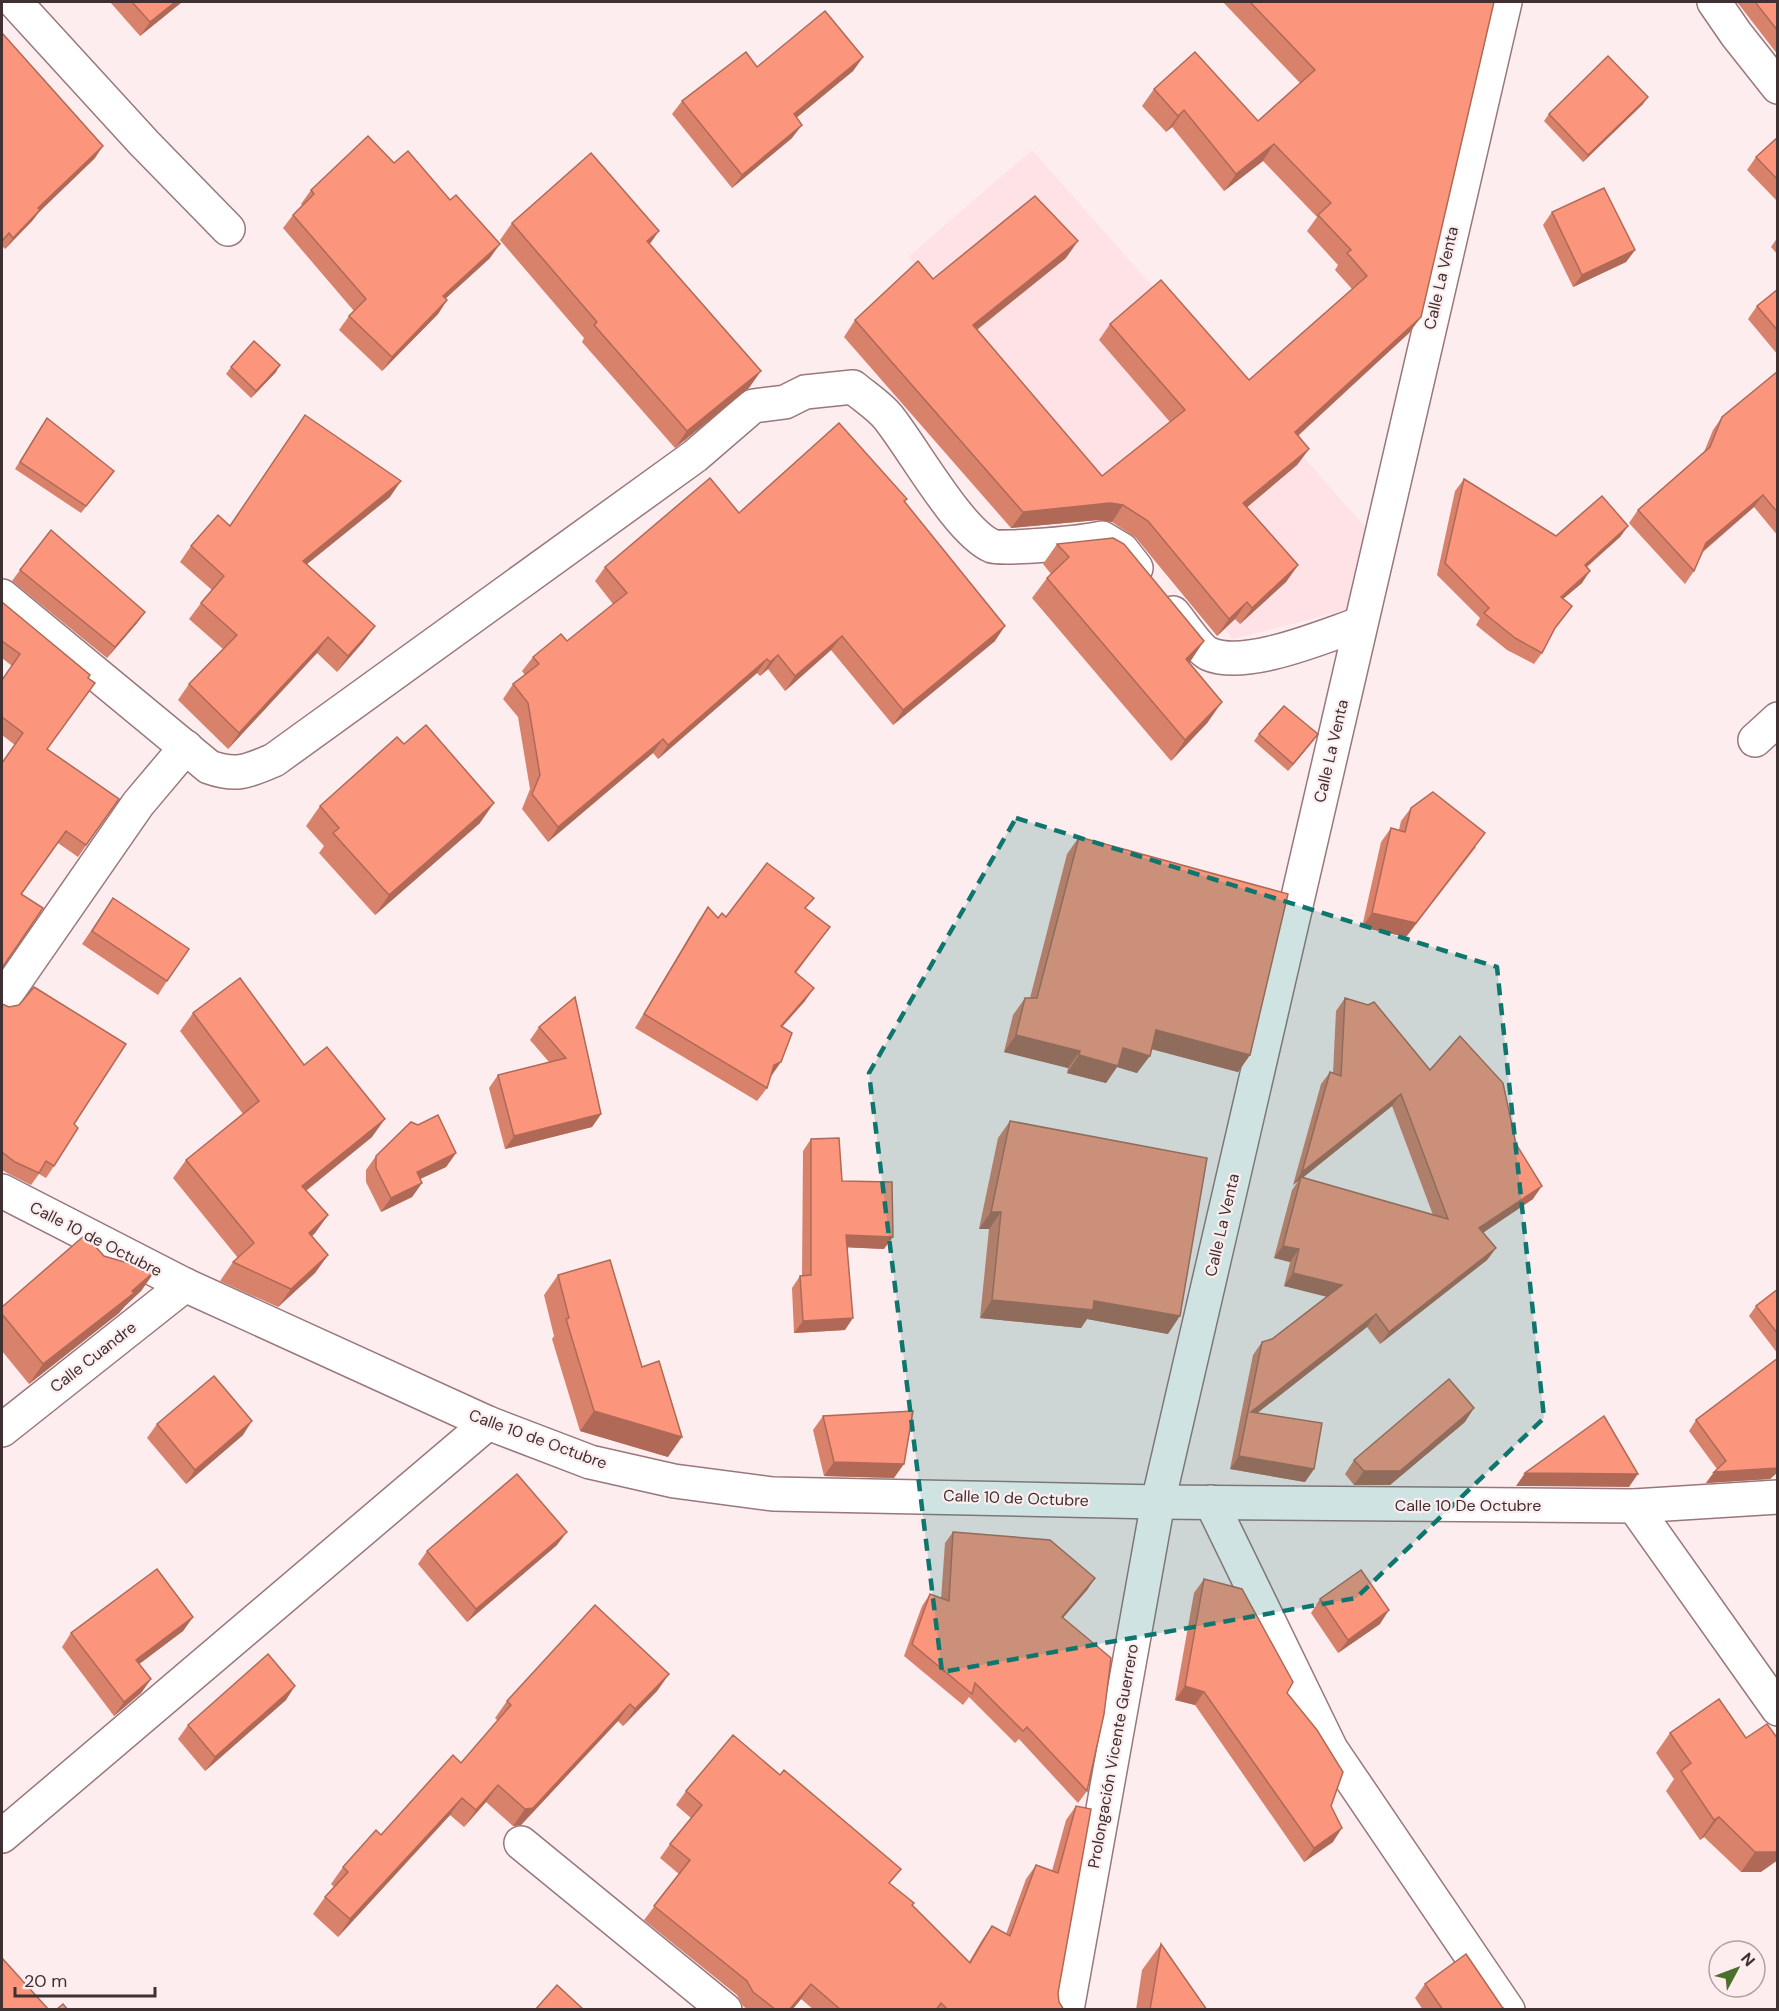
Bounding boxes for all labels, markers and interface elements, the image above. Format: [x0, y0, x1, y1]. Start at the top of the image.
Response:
street label: Calle La Venta [1419, 224, 1463, 332]
street label: Calle La Venta [1309, 697, 1353, 805]
street label: Calle La Venta [1200, 1171, 1244, 1279]
street label: Calle 10 de Octubre [26, 1197, 166, 1281]
street label: Calle Cuandre [46, 1317, 140, 1397]
street label: Calle 10 de Octubre [466, 1404, 610, 1474]
street label: Calle 10 de Octubre [943, 1485, 1089, 1511]
street label: Calle 10 De Octubre [1395, 1495, 1541, 1516]
street label: Prolongación Vicente Guerrero [1083, 1642, 1143, 1870]
north arrow [1707, 1939, 1767, 1999]
text: N [1736, 1948, 1760, 1971]
scale bar [15, 1960, 154, 1998]
text: 20 m [24, 1969, 67, 1993]

